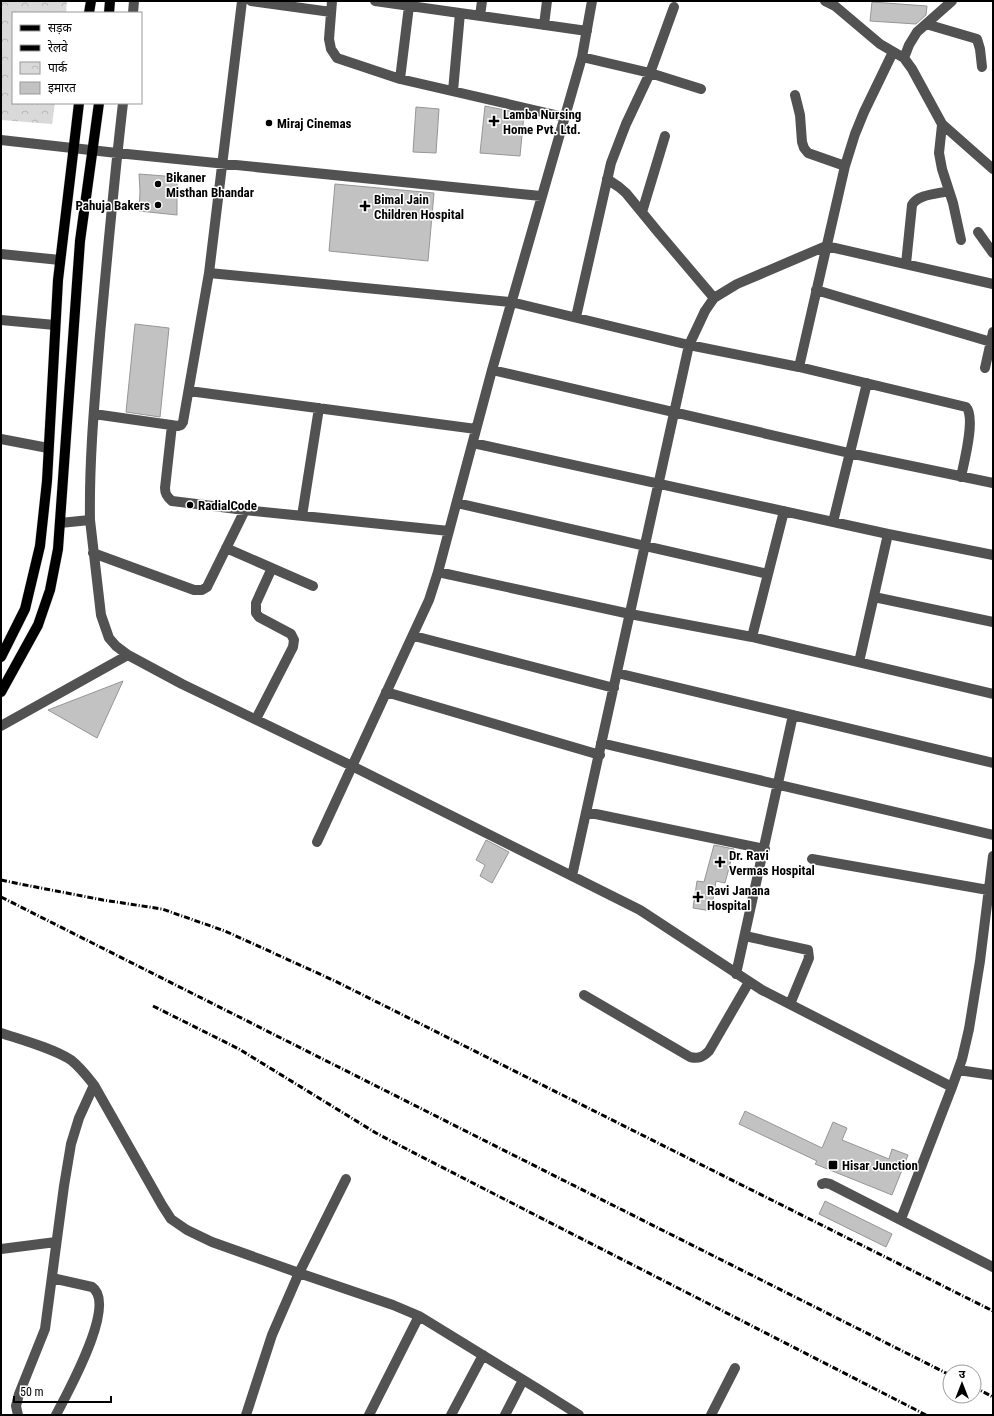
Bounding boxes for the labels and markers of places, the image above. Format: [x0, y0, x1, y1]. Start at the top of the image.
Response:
place label: Lamba Nursing Home Pvt. Ltd. [503, 107, 581, 137]
marker: Lamba Nursing Home Pvt. Ltd. [488, 115, 500, 127]
place label: Miraj Cinemas [277, 116, 352, 131]
marker: Miraj Cinemas [264, 118, 274, 128]
place label: Bikaner Misthan Bhandar [166, 170, 255, 200]
marker: Bikaner Misthan Bhandar [153, 179, 163, 189]
place label: Bimal Jain Children Hospital [374, 192, 464, 222]
place label: Pahuja Bakers [76, 198, 150, 213]
marker: Pahuja Bakers [153, 200, 163, 210]
marker: Bimal Jain Children Hospital [359, 200, 371, 212]
place label: RadialCode [198, 498, 257, 513]
marker: RadialCode [185, 500, 195, 510]
place label: Dr. Ravi Vermas Hospital [729, 848, 815, 878]
marker: Dr. Ravi Vermas Hospital [714, 856, 726, 868]
place label: Ravi Janana Hospital [707, 883, 770, 913]
marker: Ravi Janana Hospital [692, 891, 704, 903]
place label: Hisar Junction [842, 1158, 918, 1173]
marker: Hisar Junction [827, 1159, 839, 1171]

